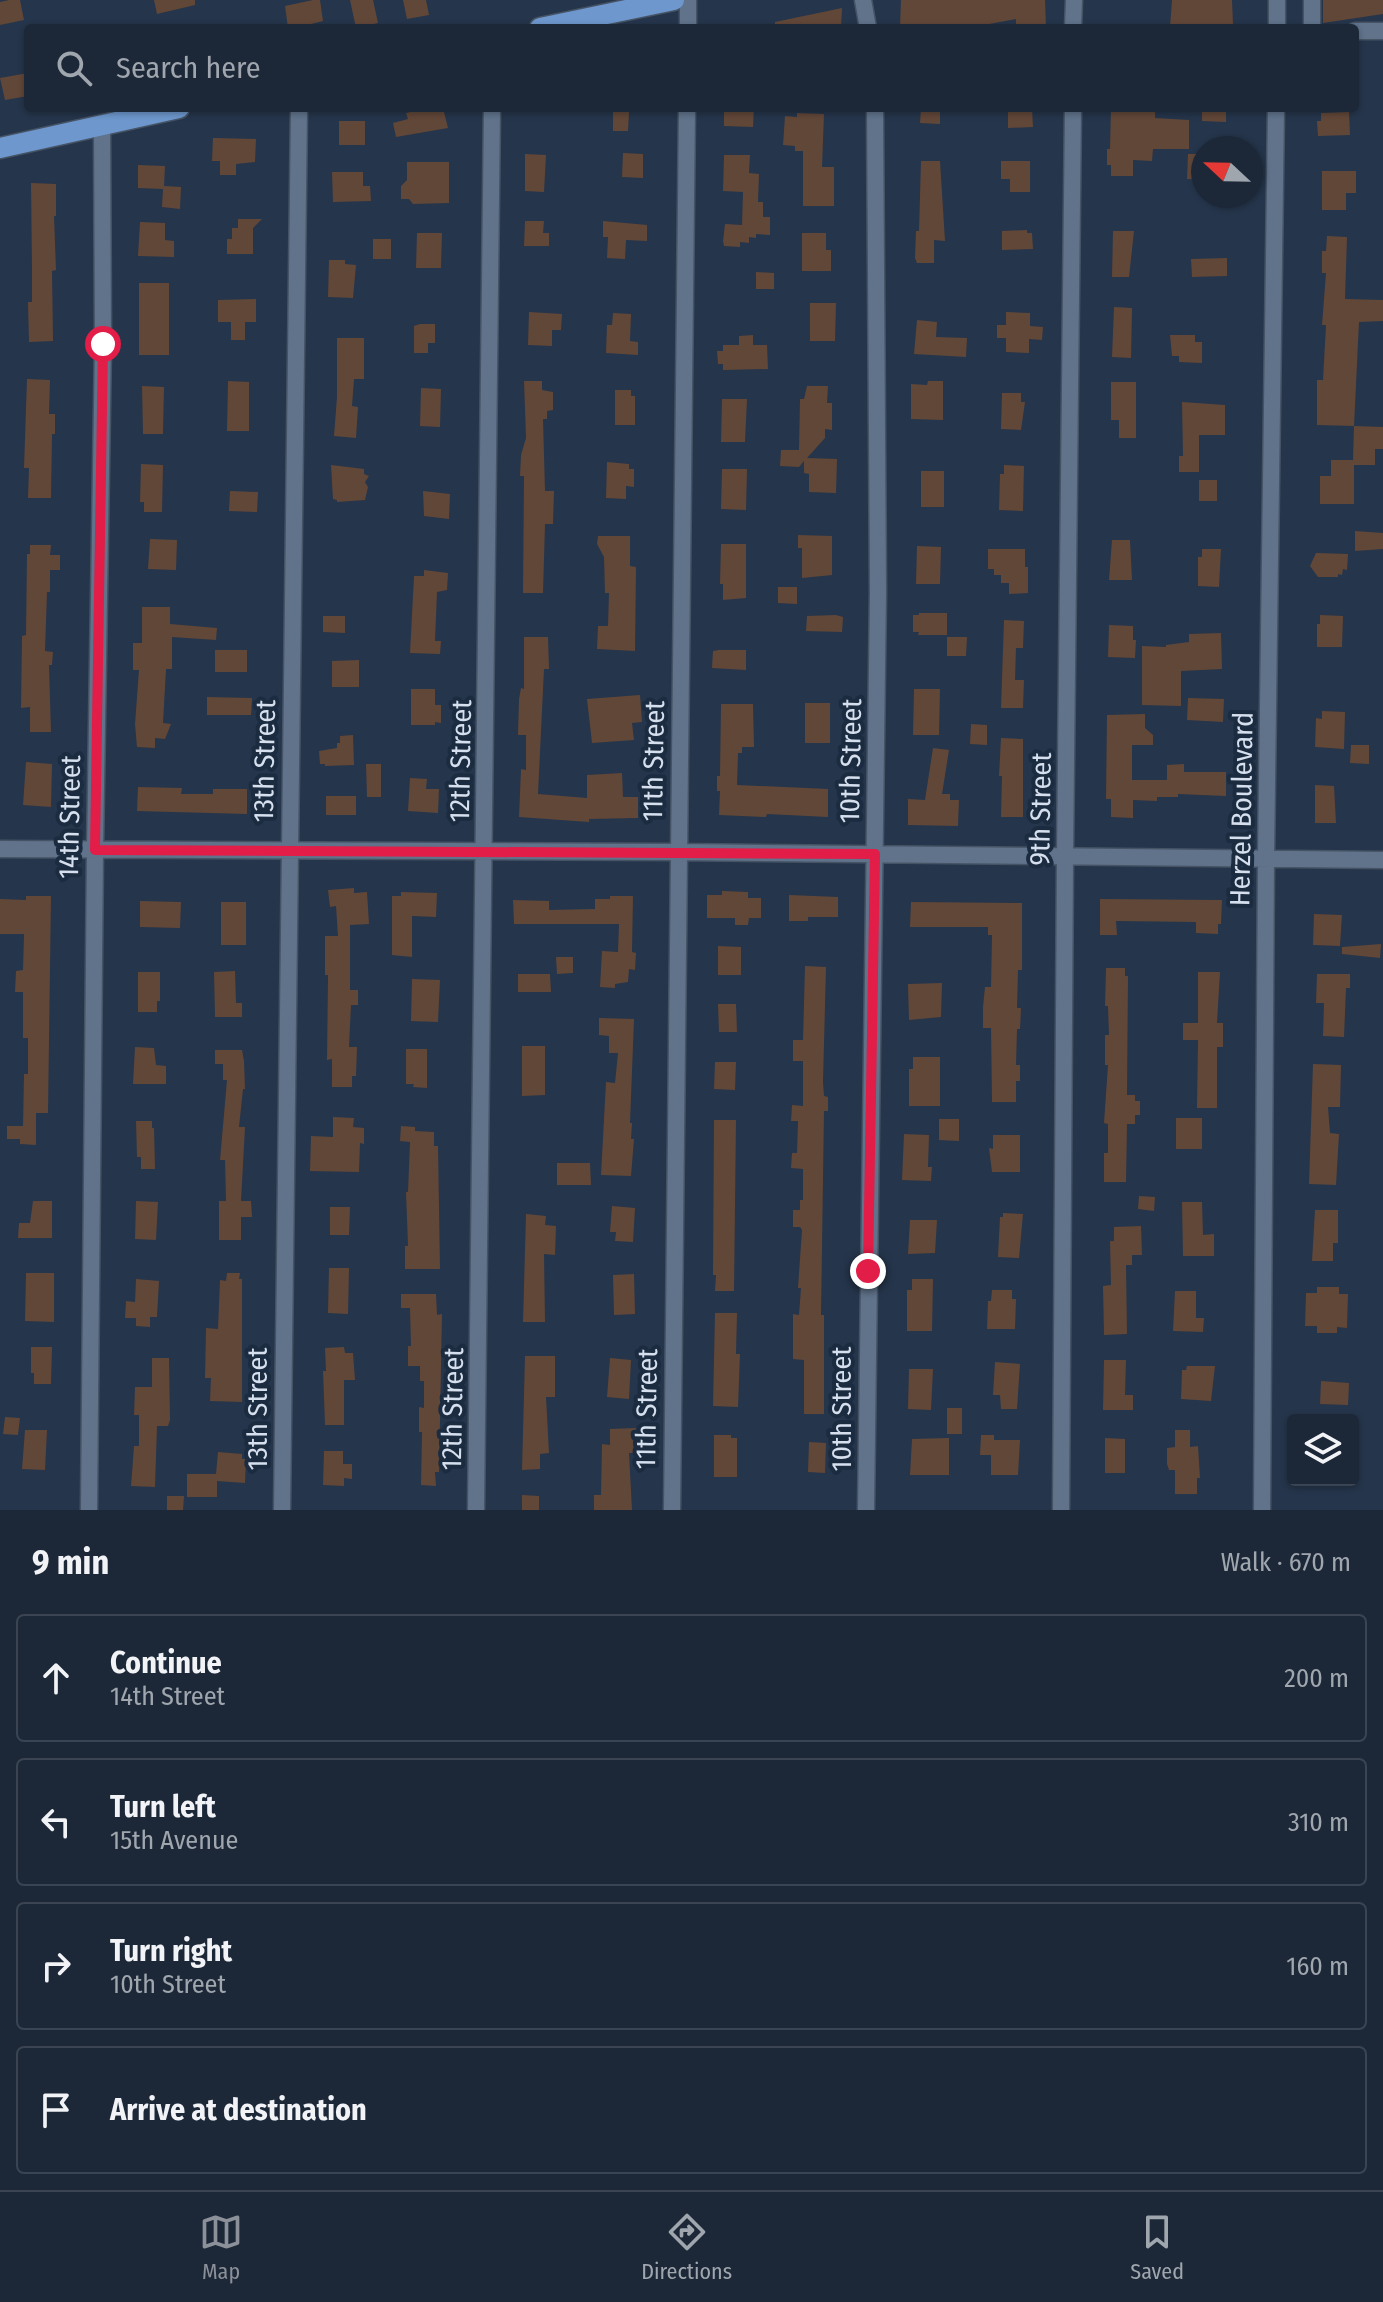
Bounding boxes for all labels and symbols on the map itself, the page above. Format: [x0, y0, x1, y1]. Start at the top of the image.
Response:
north arrow [1191, 136, 1263, 208]
route start [85, 326, 121, 362]
street label: 10th Street [833, 697, 868, 824]
street label: 13th Street [247, 698, 282, 823]
street label: 12th Street [443, 699, 478, 823]
street label: 11th Street [636, 699, 671, 822]
street label: Herzel Boulevard [1223, 712, 1260, 906]
street label: 9th Street [1023, 751, 1058, 866]
street label: 14th Street [52, 754, 87, 879]
route end [850, 1253, 886, 1289]
street label: 10th Street [825, 1346, 858, 1471]
street label: 13th Street [241, 1347, 274, 1470]
street label: 12th Street [435, 1347, 470, 1471]
street label: 11th Street [629, 1347, 664, 1470]

